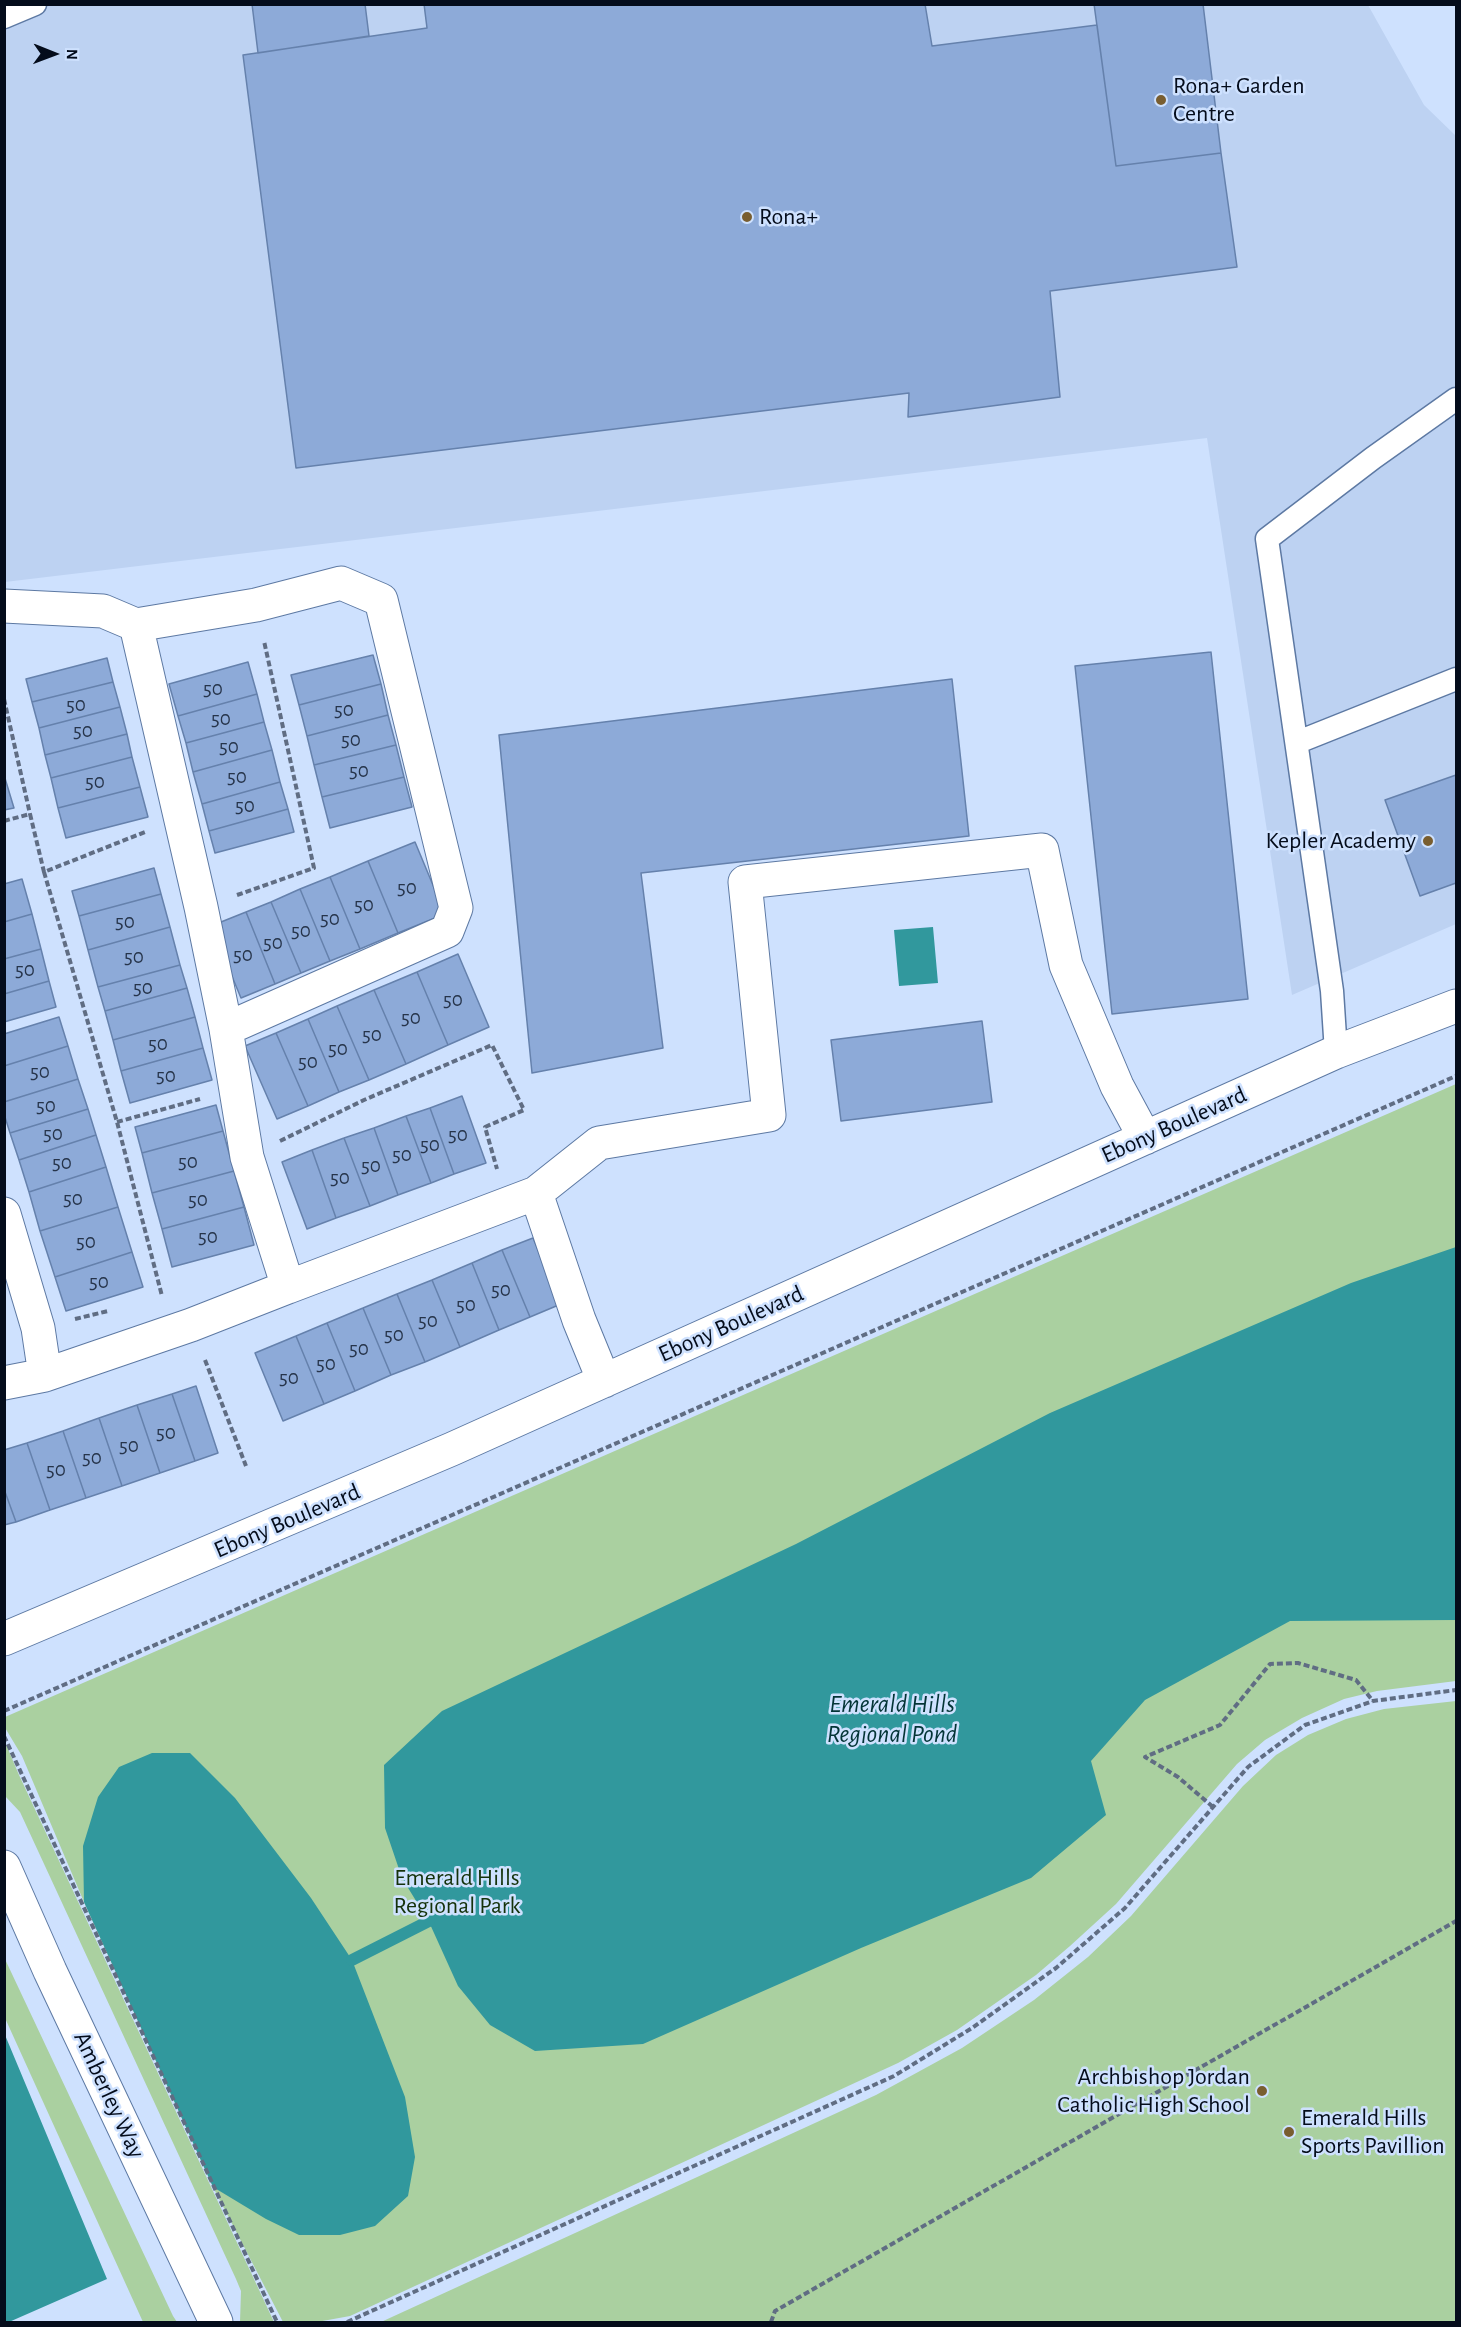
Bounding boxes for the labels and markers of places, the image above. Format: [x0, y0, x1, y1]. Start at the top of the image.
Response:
place label: Rona+ Garden Centre [1173, 72, 1305, 128]
marker: Rona+ Garden Centre [1154, 93, 1168, 107]
place label: Rona+ [759, 203, 818, 231]
marker: Rona+ [740, 210, 754, 224]
place label: Kepler Academy [1265, 827, 1416, 855]
marker: Kepler Academy [1421, 834, 1435, 848]
place label: Archbishop Jordan Catholic High School [1057, 2063, 1250, 2119]
marker: Archbishop Jordan Catholic High School [1255, 2084, 1269, 2098]
place label: Emerald Hills Sports Pavillion [1301, 2104, 1445, 2160]
marker: Emerald Hills Sports Pavillion [1282, 2125, 1296, 2139]

